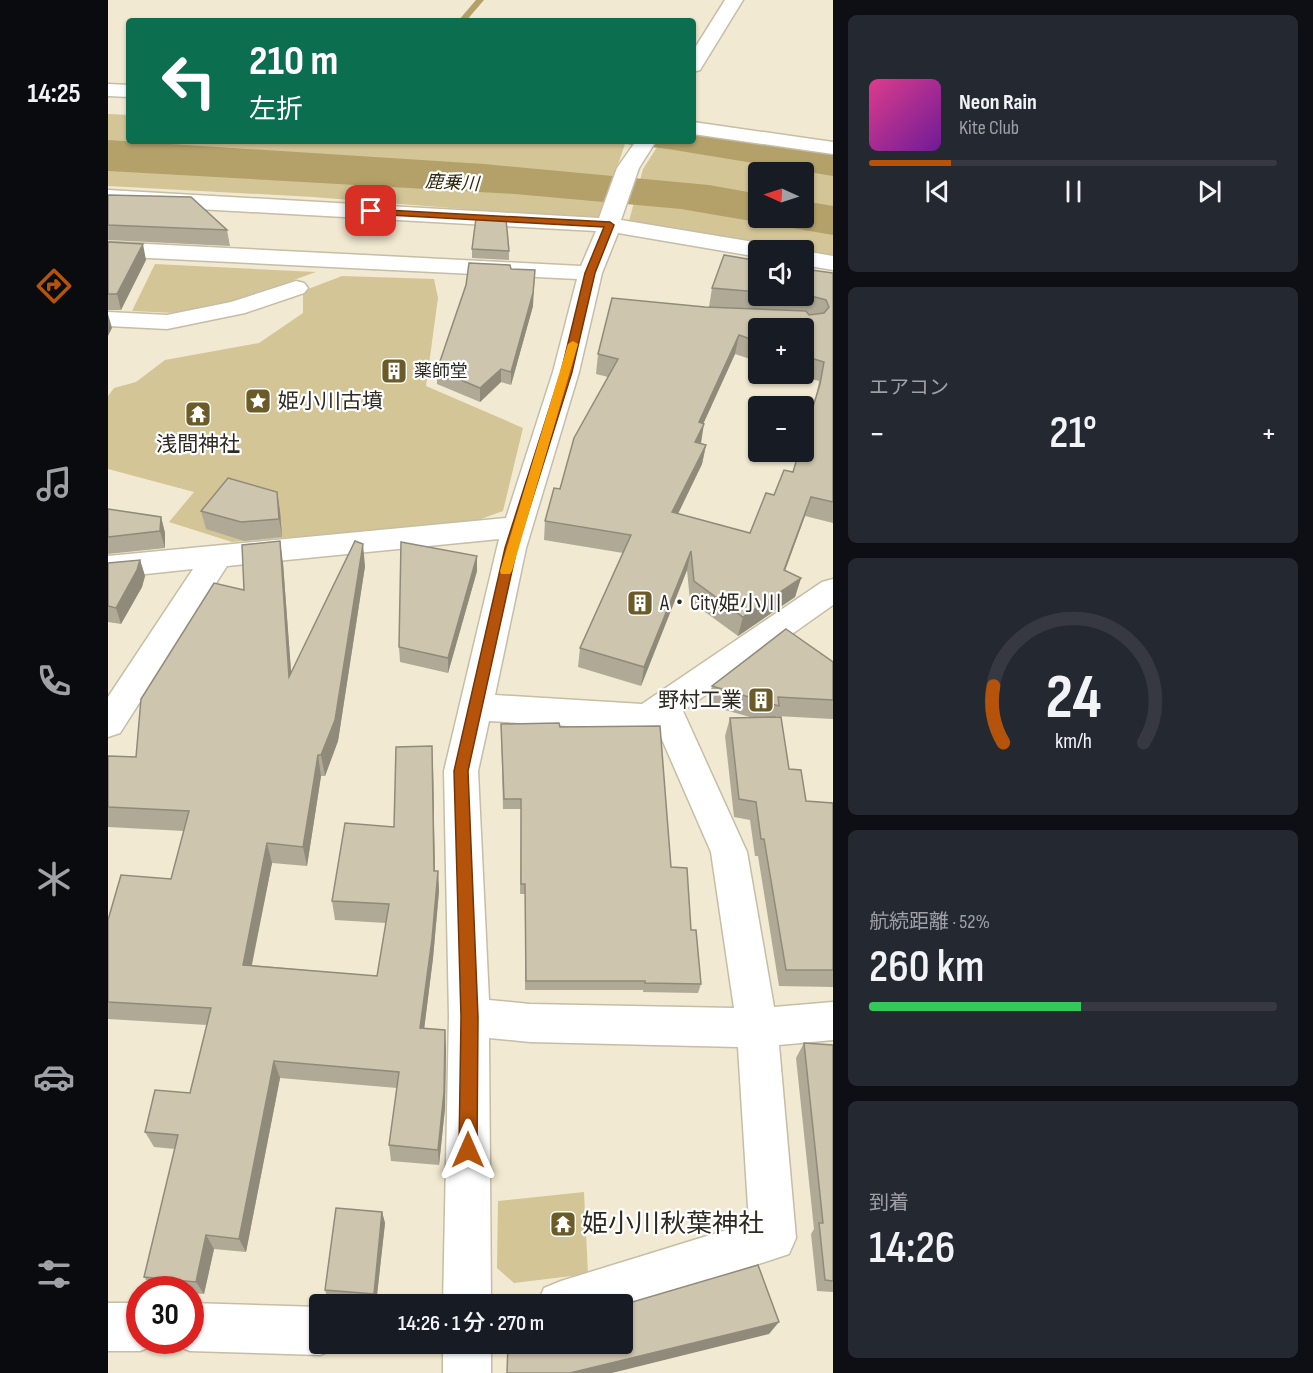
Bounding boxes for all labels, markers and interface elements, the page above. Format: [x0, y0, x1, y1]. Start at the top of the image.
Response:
text: 210 m [249, 36, 338, 87]
icon: left [150, 42, 228, 120]
text: 14:25 [27, 78, 81, 110]
text: Neon Rain [959, 89, 1037, 116]
text: 左折 [249, 94, 303, 126]
text: Kite Club [959, 116, 1019, 140]
north arrow [748, 162, 814, 228]
map controls [748, 162, 814, 462]
water label: 鹿乗川 [424, 171, 482, 195]
icon: previous [921, 175, 954, 208]
icon: pause [1057, 175, 1090, 208]
icon: next [1193, 175, 1226, 208]
pin [345, 185, 396, 236]
icon: arrive [354, 194, 387, 227]
button: sound [748, 240, 814, 306]
icon: directions [33, 265, 75, 307]
button: + [748, 318, 814, 384]
building icon: 薬師堂 [379, 356, 409, 386]
place label: 薬師堂 [414, 361, 468, 382]
text: エアコン [869, 376, 949, 400]
place icon: 姫小川古墳 [243, 386, 273, 416]
place label: 姫小川古墳 [278, 389, 383, 414]
button: − [748, 396, 814, 462]
temple icon: 浅間神社 [183, 399, 213, 429]
text: 21° [1049, 406, 1097, 461]
text: − [869, 414, 885, 454]
text: + [1261, 414, 1277, 454]
place label: 浅間神社 [156, 432, 240, 457]
icon: music [33, 463, 75, 505]
building icon: A・City姫小川 [625, 588, 655, 618]
place label: A・City姫小川 [659, 591, 782, 616]
icon: phone [33, 660, 75, 702]
text: 24 [1045, 662, 1101, 737]
building icon: 野村工業 [746, 685, 776, 715]
place label: 野村工業 [658, 688, 742, 713]
text: km/h [1054, 730, 1092, 755]
icon: climate [33, 858, 75, 900]
text: 航続距離 · 52% [869, 910, 990, 934]
text: 260 km [869, 940, 984, 995]
icon: car [33, 1056, 75, 1098]
position arrow [436, 1118, 500, 1182]
text: 到着 [869, 1191, 909, 1215]
temple icon: 姫小川秋葉神社 [548, 1209, 578, 1239]
place label: 姫小川秋葉神社 [582, 1209, 764, 1240]
text: 14:26 [869, 1221, 955, 1276]
icon: filters [33, 1253, 75, 1295]
speed limit sign: 30 [126, 1276, 204, 1354]
text: 14:26 · 1 分 · 270 m [398, 1310, 544, 1337]

